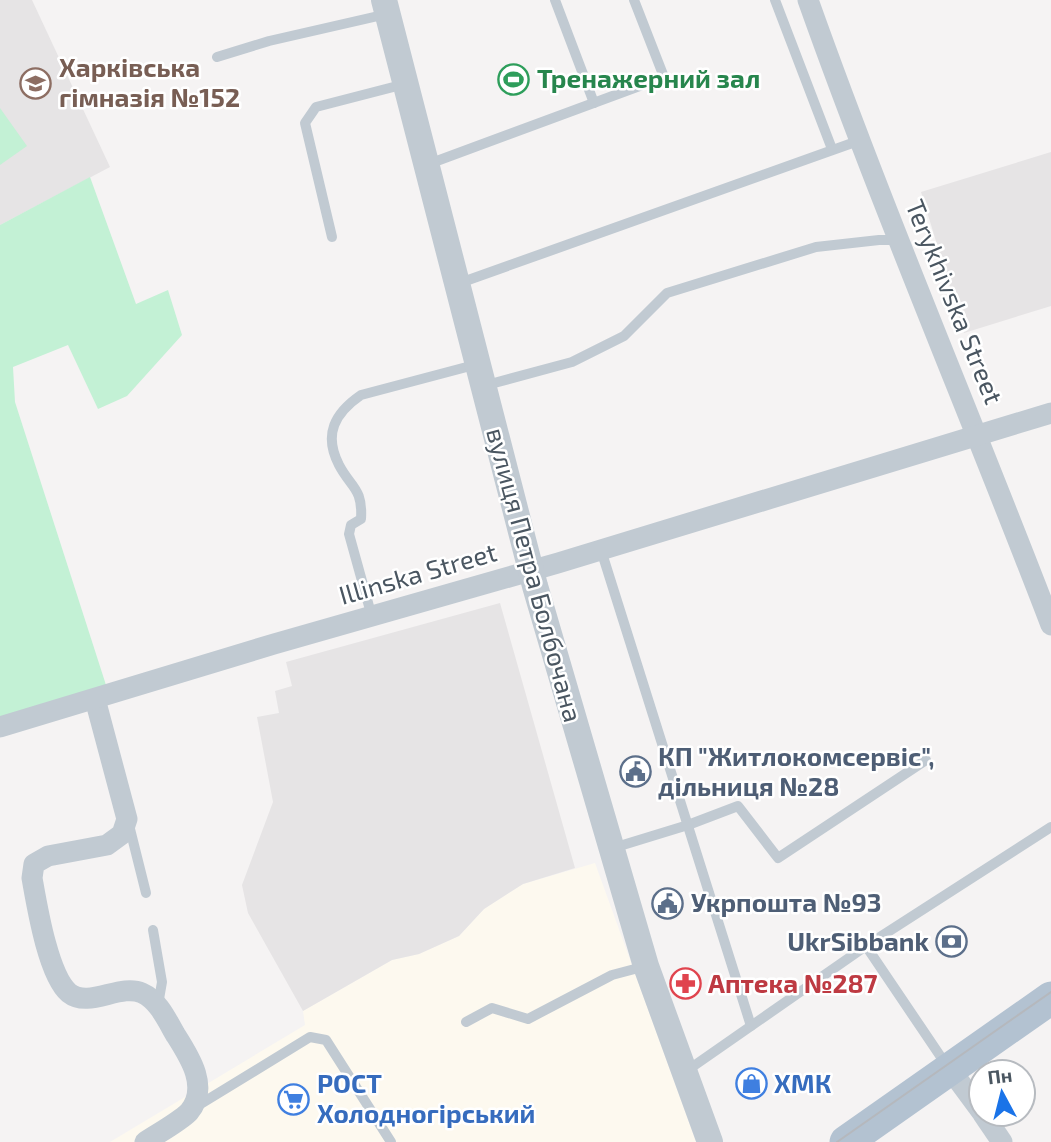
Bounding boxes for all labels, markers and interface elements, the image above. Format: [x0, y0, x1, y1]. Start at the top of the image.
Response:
place label: Харківська гімназія №152 [59, 51, 240, 112]
sports icon: Тренажерний зал [497, 62, 531, 96]
place label: Тренажерний зал [537, 62, 760, 93]
school or university icon: Харківська гімназія №152 [19, 66, 53, 100]
street label: Terykhivska Street [900, 195, 1011, 408]
street label: вулиця Петра Болбочана [480, 424, 590, 726]
street label: Illinska Street [335, 535, 500, 610]
place label: КП "Житлокомсервіс", дільниця №28 [658, 740, 935, 801]
public building icon: КП "Житлокомсервіс", дільниця №28 [618, 755, 652, 789]
public building icon: Укрпошта №93 [651, 886, 685, 920]
place label: Укрпошта №93 [691, 886, 882, 917]
place label: UkrSibbank [787, 925, 929, 956]
bank icon: UkrSibbank [935, 925, 969, 959]
pharmacy icon: Аптека №287 [668, 967, 702, 1001]
place label: Аптека №287 [708, 967, 878, 998]
north arrow [967, 1058, 1037, 1128]
text: Пн [986, 1063, 1014, 1089]
place label: РОСТ Холодногірський [317, 1067, 535, 1128]
shop icon: ХМК [734, 1067, 768, 1101]
place label: ХМК [774, 1067, 832, 1098]
supermarket icon: РОСТ Холодногірський [277, 1082, 311, 1116]

